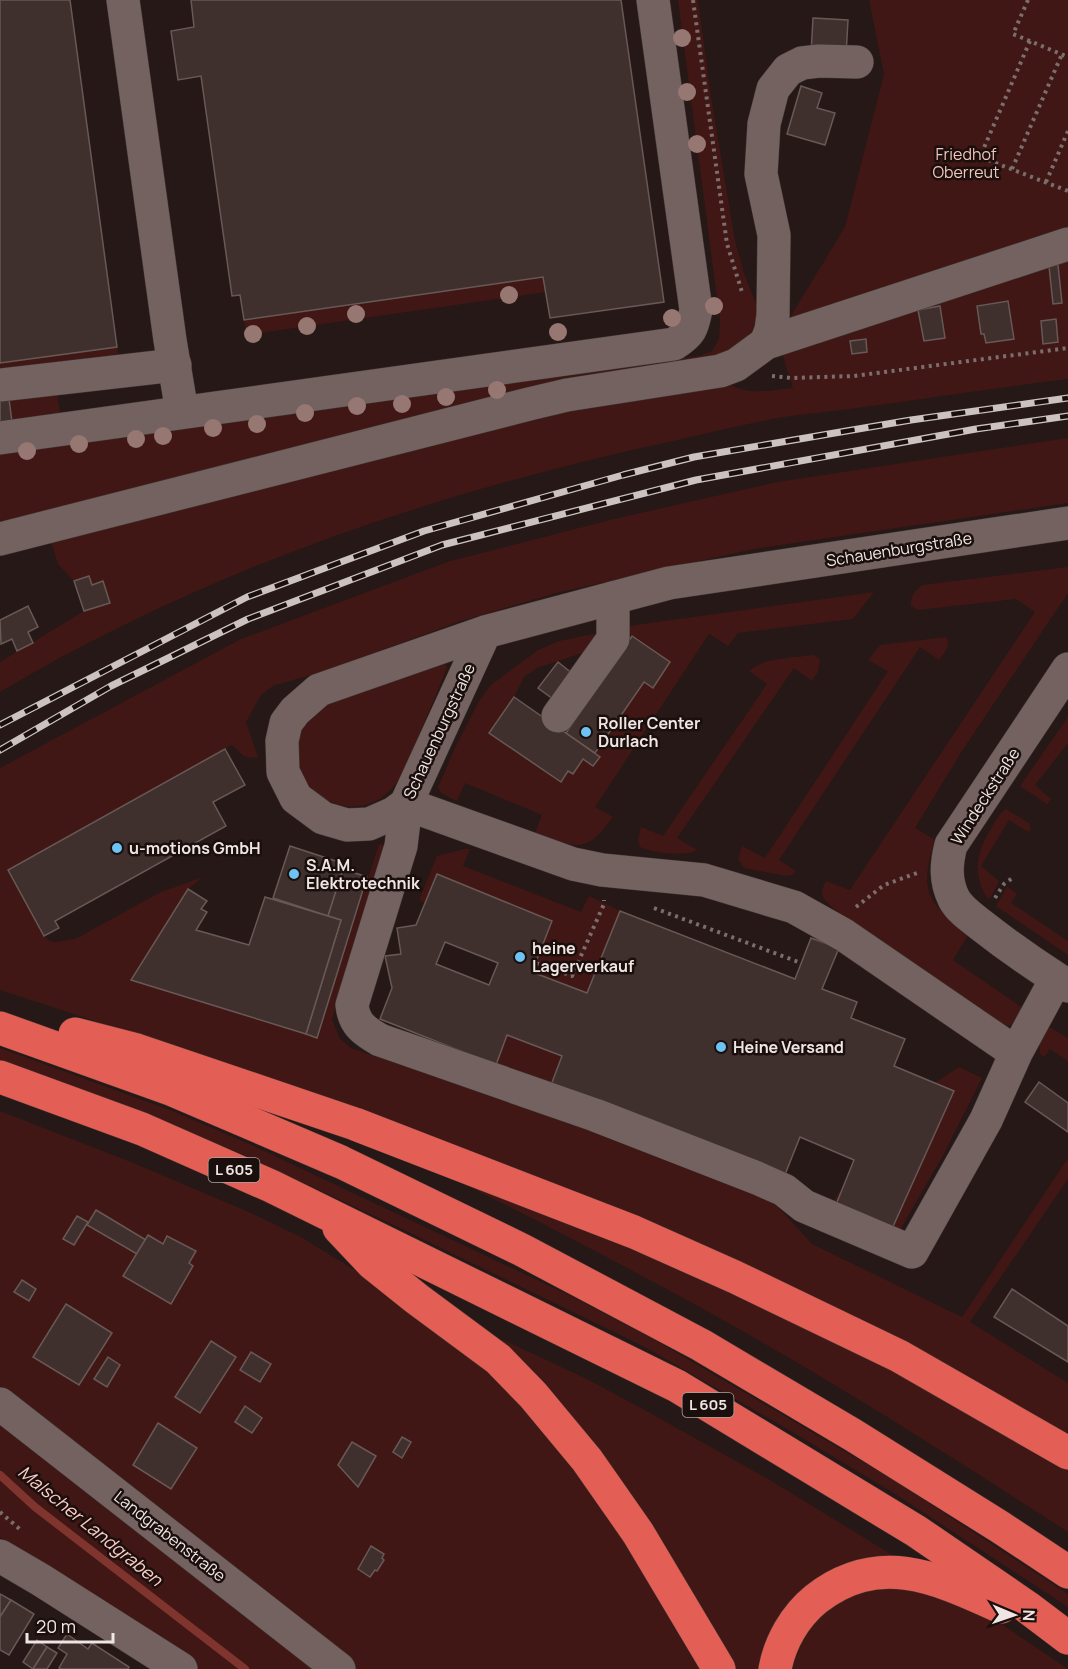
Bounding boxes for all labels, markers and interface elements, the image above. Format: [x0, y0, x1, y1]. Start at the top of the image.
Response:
park label: Friedhof Oberreut [932, 143, 1000, 183]
street label: Schauenburgstraße [825, 527, 973, 571]
street label: Schauenburgstraße [398, 660, 480, 802]
place label: Roller Center Durlach [598, 712, 700, 752]
marker: Roller Center Durlach [579, 725, 593, 739]
street label: Windeckstraße [945, 743, 1025, 849]
place label: u-motions GmbH [129, 837, 261, 859]
marker: u-motions GmbH [110, 841, 124, 855]
place label: S.A.M. Elektrotechnik [306, 854, 420, 894]
marker: S.A.M. Elektrotechnik [287, 867, 301, 881]
place label: heine Lagerverkauf [532, 937, 634, 977]
marker: heine Lagerverkauf [513, 950, 527, 964]
place label: Heine Versand [733, 1036, 844, 1058]
marker: Heine Versand [714, 1040, 728, 1054]
road number: L 605 [208, 1158, 260, 1182]
road number: L 605 [682, 1393, 734, 1417]
water label: Malscher Landgraben [14, 1460, 169, 1592]
street label: Landgrabenstraße [110, 1485, 230, 1587]
north arrow [984, 1585, 1044, 1645]
scale bar [27, 1606, 112, 1644]
text: N [1018, 1609, 1040, 1622]
text: 20 m [36, 1614, 76, 1638]

